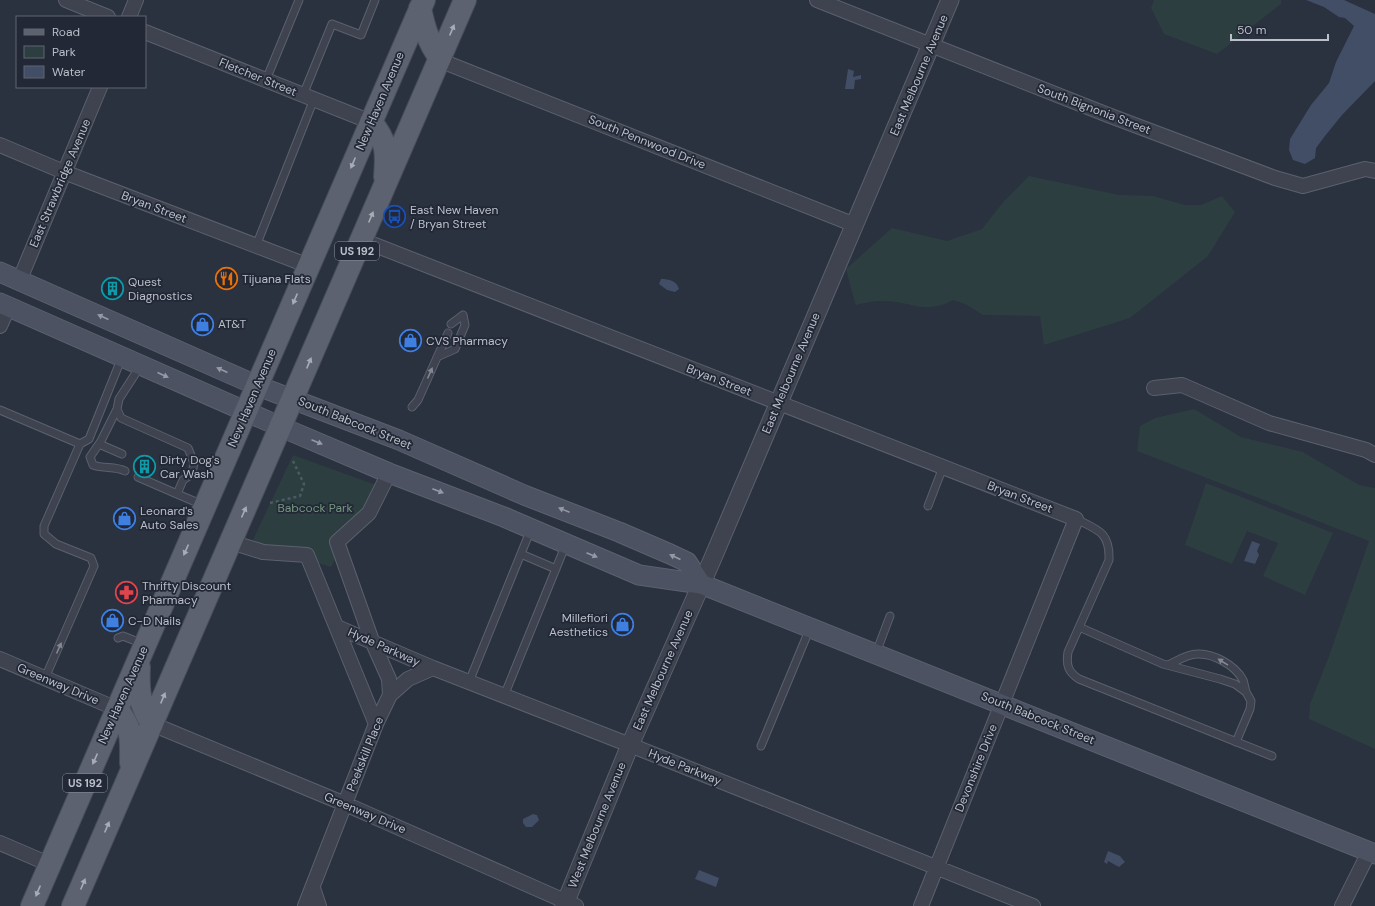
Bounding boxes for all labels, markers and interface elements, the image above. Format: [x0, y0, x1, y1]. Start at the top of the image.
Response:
street label: East Melbourne Avenue [886, 12, 952, 138]
legend [16, 16, 146, 88]
scale bar [1231, 16, 1328, 42]
text: 50 m [1237, 22, 1266, 38]
text: Road [52, 24, 80, 40]
one-way arrow [449, 24, 455, 35]
text: Park [52, 44, 76, 60]
street label: New Haven Avenue [352, 49, 408, 153]
street label: Fletcher Street [217, 54, 299, 100]
text: Water [52, 64, 86, 80]
street label: South Bignonia Street [1035, 80, 1153, 138]
street label: South Pennwood Drive [586, 111, 708, 173]
street label: East Strawbridge Avenue [26, 116, 94, 250]
one-way arrow [350, 157, 356, 168]
street label: Bryan Street [119, 187, 189, 227]
place label: East New Haven / Bryan Street [410, 202, 498, 232]
bus stop icon: East New Haven / Bryan Street [381, 204, 407, 230]
one-way arrow [368, 212, 374, 223]
road number: US 192 [335, 242, 379, 260]
restaurant icon: Tijuana Flats [213, 266, 239, 292]
place label: Tijuana Flats [242, 271, 311, 287]
place label: Quest Diagnostics [128, 274, 193, 304]
building icon: Quest Diagnostics [100, 276, 126, 302]
one-way arrow [291, 293, 298, 305]
street label: East Melbourne Avenue [758, 310, 824, 436]
shop icon: AT&T [189, 311, 215, 337]
one-way arrow [97, 313, 109, 319]
place label: AT&T [218, 316, 246, 332]
shop icon: CVS Pharmacy [398, 328, 424, 354]
place label: CVS Pharmacy [426, 333, 508, 349]
street label: New Haven Avenue [224, 346, 280, 450]
one-way arrow [306, 357, 312, 368]
street label: Bryan Street [684, 360, 754, 400]
one-way arrow [216, 367, 228, 373]
one-way arrow [427, 367, 433, 378]
one-way arrow [157, 371, 169, 378]
street label: South Babcock Street [296, 393, 414, 453]
one-way arrow [312, 440, 324, 446]
place label: Dirty Dog's Car Wash [160, 452, 220, 482]
building icon: Dirty Dog's Car Wash [132, 454, 158, 480]
street label: Bryan Street [985, 477, 1055, 517]
one-way arrow [432, 489, 444, 495]
park label: Babcock Park [277, 500, 353, 516]
place label: Leonard's Auto Sales [140, 503, 199, 533]
shop icon: Leonard's Auto Sales [112, 505, 138, 531]
one-way arrow [242, 505, 248, 517]
one-way arrow [557, 507, 569, 513]
one-way arrow [183, 545, 189, 557]
one-way arrow [586, 552, 598, 558]
one-way arrow [669, 554, 681, 560]
place label: Thrifty Discount Pharmacy [142, 578, 232, 608]
pharmacy icon: Thrifty Discount Pharmacy [113, 580, 139, 606]
street label: East Melbourne Avenue [629, 607, 697, 733]
shop icon: C-D Nails [99, 608, 125, 634]
place label: Millefiori Aesthetics [549, 610, 608, 640]
shop icon: Millefiori Aesthetics [610, 612, 636, 638]
place label: C-D Nails [128, 613, 181, 629]
street label: Hyde Parkway [345, 624, 423, 670]
one-way arrow [56, 642, 62, 654]
street label: New Haven Avenue [94, 643, 152, 746]
one-way arrow [1217, 659, 1229, 666]
street label: Greenway Drive [15, 660, 102, 709]
street label: South Babcock Street [979, 688, 1097, 748]
one-way arrow [161, 692, 167, 704]
street label: Peekskill Place [343, 714, 387, 794]
street label: Devonshire Drive [951, 722, 1001, 814]
street label: Hyde Parkway [646, 745, 724, 789]
one-way arrow [92, 754, 98, 765]
street label: West Melbourne Avenue [564, 759, 630, 890]
road number: US 192 [63, 774, 107, 792]
street label: Greenway Drive [322, 789, 409, 838]
one-way arrow [105, 820, 111, 832]
one-way arrow [80, 878, 86, 890]
one-way arrow [35, 886, 41, 897]

